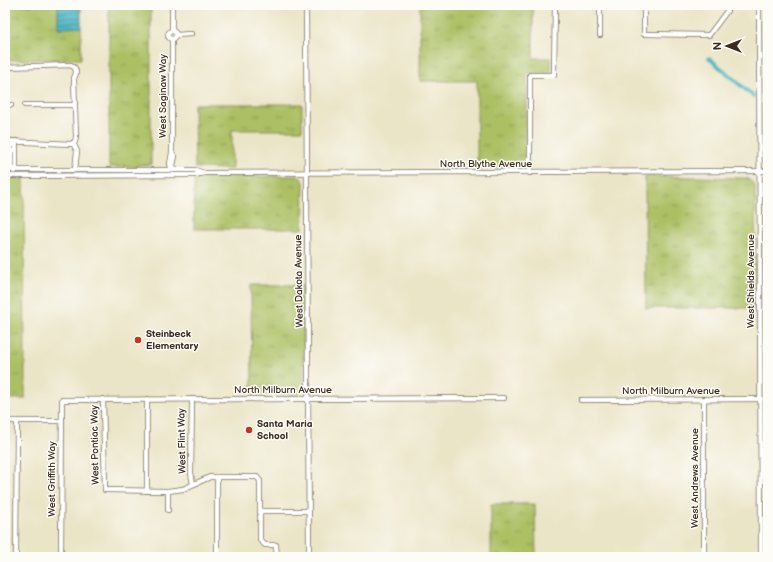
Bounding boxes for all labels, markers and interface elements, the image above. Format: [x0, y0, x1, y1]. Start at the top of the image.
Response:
north arrow [707, 26, 747, 66]
text: N [711, 42, 724, 50]
street label: West Saginaw Way [157, 54, 169, 138]
street label: North Blythe Avenue [440, 158, 532, 170]
street label: West Dakota Avenue [292, 234, 306, 328]
street label: West Shields Avenue [745, 234, 757, 328]
place label: Steinbeck Elementary [146, 328, 199, 352]
marker: Steinbeck Elementary [133, 335, 143, 345]
street label: North Milburn Avenue [234, 384, 332, 396]
street label: North Milburn Avenue [622, 385, 720, 397]
street label: West Pontiac Way [88, 405, 102, 485]
street label: West Flint Way [175, 408, 189, 474]
place label: Santa Maria School [257, 418, 313, 442]
marker: Santa Maria School [244, 425, 254, 435]
street label: West Andrews Avenue [689, 428, 701, 528]
street label: West Griffith Way [46, 441, 58, 517]

